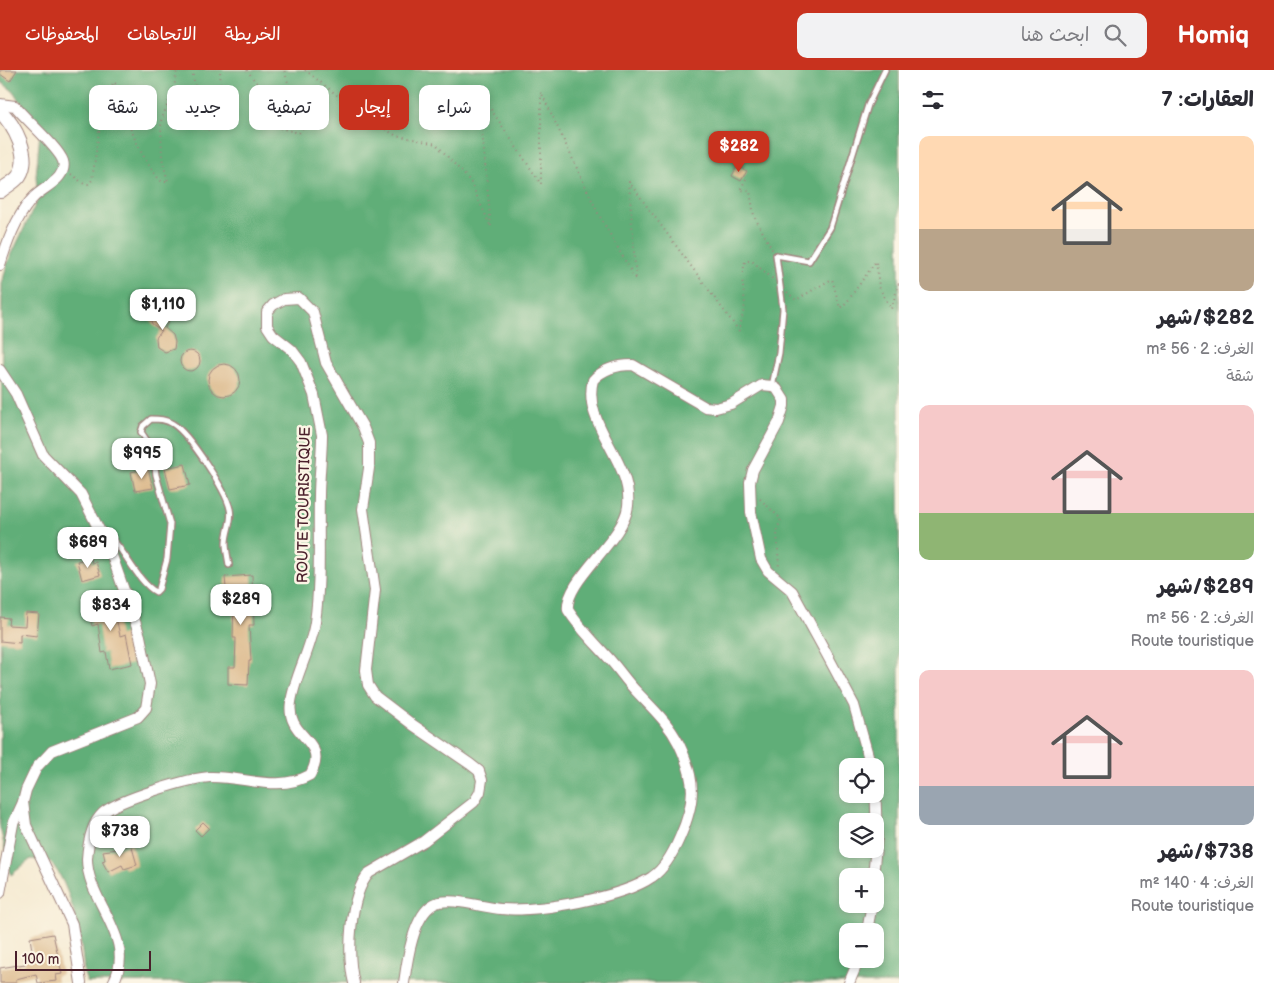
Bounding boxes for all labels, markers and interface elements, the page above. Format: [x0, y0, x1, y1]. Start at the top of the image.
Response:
search box [797, 13, 1147, 58]
icon: search [1101, 21, 1129, 49]
text: Homiq [1177, 21, 1249, 50]
text: المحفوظات [25, 24, 99, 45]
text: الاتجاهات [127, 24, 197, 45]
text: الخريطة [225, 24, 281, 45]
text: ابحث هنا [1021, 24, 1089, 47]
chip: شقة [89, 85, 157, 130]
chip: جديد [167, 85, 239, 130]
chip: تصفية [249, 85, 329, 130]
chip: إيجار [339, 85, 409, 130]
chip: شراء [419, 85, 490, 130]
icon: filters [919, 86, 947, 114]
text: العقارات: 7 [1161, 87, 1254, 112]
pin: $282 [709, 131, 769, 173]
text: $282 [719, 137, 759, 156]
icon: home [1042, 168, 1132, 258]
pin: $1,110 [122, 288, 204, 331]
text: $1,110 [141, 295, 185, 314]
text: $282/شهر [1157, 305, 1254, 330]
text: الغرف: 2 · 56 m² [1146, 340, 1254, 359]
text: شقة [1226, 367, 1254, 386]
street label: ROUTE TOURISTIQUE [293, 427, 315, 583]
icon: home [1042, 437, 1132, 527]
pin: $995 [112, 438, 172, 480]
text: $995 [123, 444, 161, 463]
pin: $689 [58, 526, 118, 569]
text: $689 [68, 533, 108, 552]
text: $289/شهر [1158, 574, 1254, 599]
pin: $289 [211, 584, 271, 626]
pin: $834 [81, 590, 141, 632]
text: $289 [221, 590, 261, 609]
text: $834 [92, 596, 130, 615]
text: الغرف: 2 · 56 m² [1146, 609, 1254, 628]
text: Route touristique [1130, 632, 1254, 651]
icon: home [1042, 702, 1132, 792]
map controls [839, 758, 884, 968]
button: locate [839, 758, 884, 803]
button: layers [839, 813, 884, 858]
pin: $738 [90, 816, 150, 858]
text: $738 [101, 822, 139, 841]
text: $738/شهر [1159, 839, 1254, 864]
button: + [839, 868, 884, 913]
text: الغرف: 4 · 140 m² [1139, 874, 1254, 893]
text: Route touristique [1130, 897, 1254, 916]
button: − [839, 923, 884, 968]
scale bar [15, 948, 151, 971]
text: 100 m [22, 951, 59, 968]

